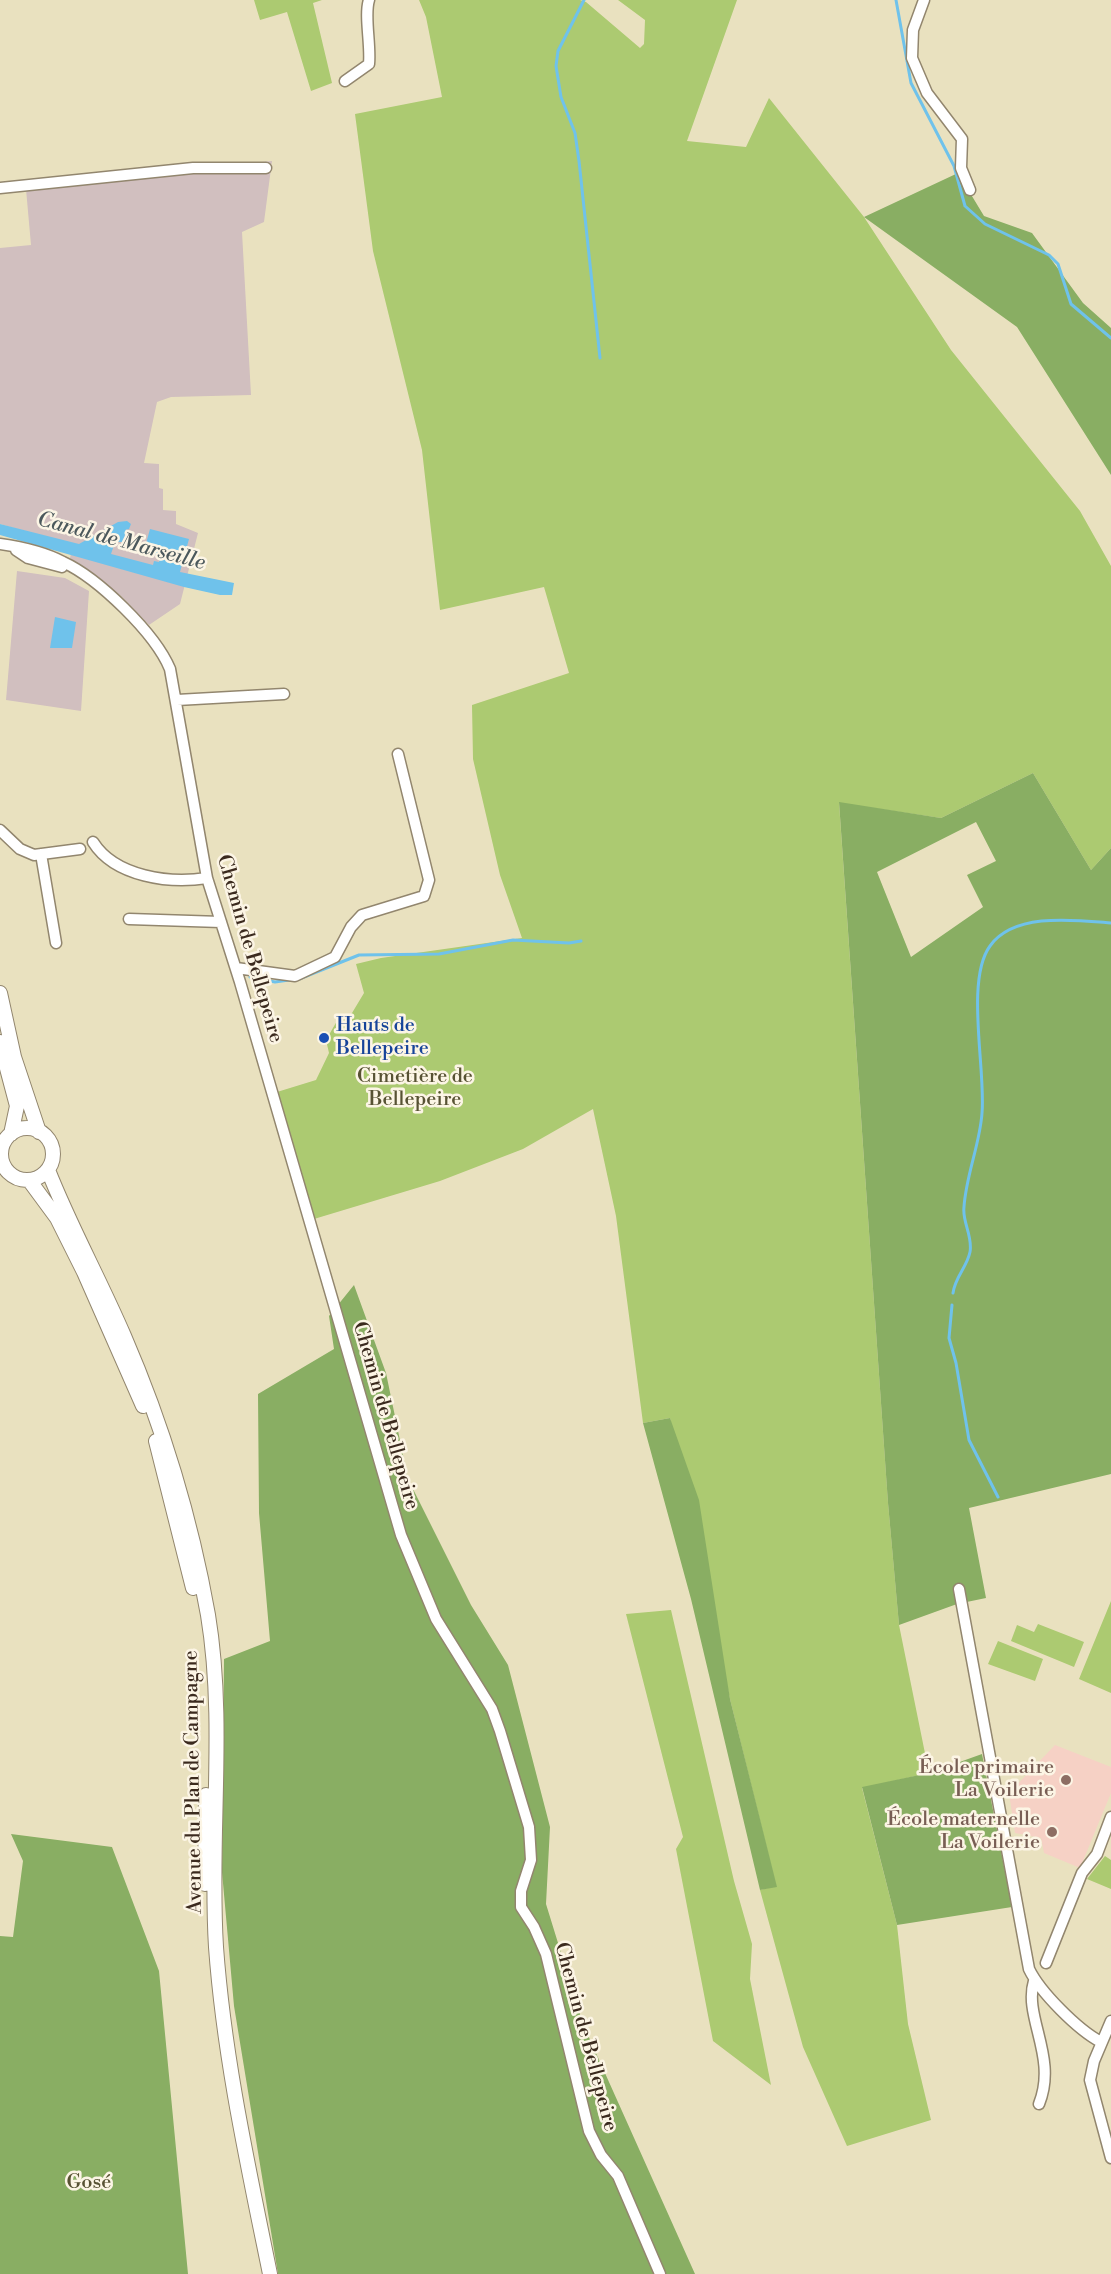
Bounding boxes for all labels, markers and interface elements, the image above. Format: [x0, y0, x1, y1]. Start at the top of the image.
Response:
water label: Canal de Marseille [34, 507, 208, 577]
street label: Chemin de Bellepeire [211, 852, 287, 1046]
place label: Hauts de Bellepeire [336, 1014, 429, 1061]
marker: Hauts de Bellepeire [317, 1031, 331, 1045]
park label: Cimetière de Bellepeire [357, 1065, 473, 1112]
street label: Chemin de Bellepeire [347, 1319, 423, 1513]
street label: Avenue du Plan de Campagne [180, 1650, 208, 1914]
place label: École primaire La Voilerie [919, 1756, 1054, 1803]
marker: École primaire La Voilerie [1059, 1773, 1073, 1787]
place label: École maternelle La Voilerie [887, 1808, 1040, 1855]
marker: École maternelle La Voilerie [1045, 1825, 1059, 1839]
street label: Chemin de Bellepeire [548, 1940, 622, 2134]
park label: Gosé [67, 2171, 111, 2195]

